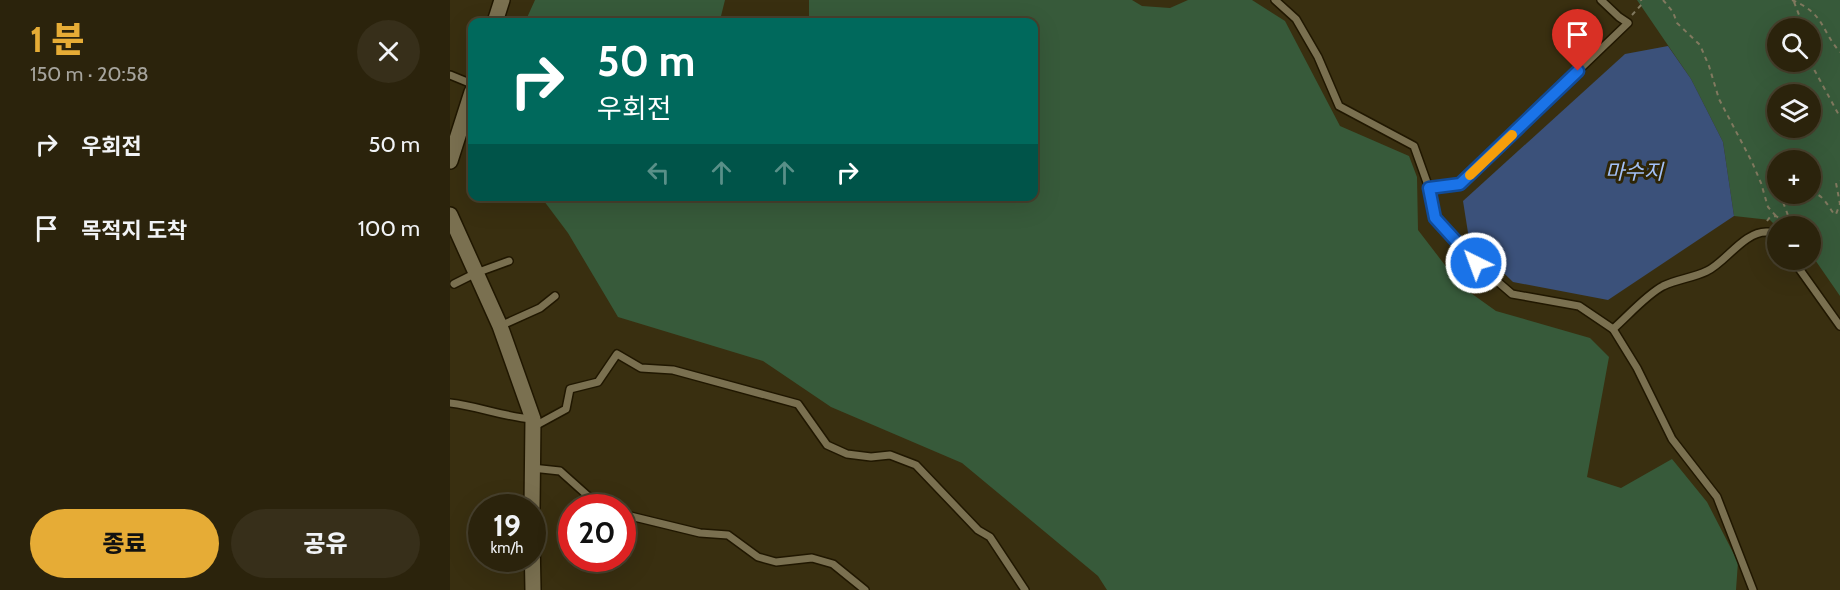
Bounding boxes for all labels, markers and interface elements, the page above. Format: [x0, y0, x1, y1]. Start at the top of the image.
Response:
pin [1552, 9, 1603, 71]
text: 1 분 [30, 17, 85, 61]
icon: arrive [1561, 18, 1594, 51]
map controls [1767, 18, 1821, 270]
button: search [1767, 18, 1821, 72]
button: close [357, 20, 420, 83]
text: 50 m [597, 35, 695, 87]
icon: right [498, 42, 576, 120]
text: 150 m · 20:58 [30, 62, 149, 86]
button: layers [1767, 84, 1821, 138]
text: 우회전 [597, 92, 672, 125]
icon: right [30, 128, 63, 161]
text: 50 m [368, 131, 420, 158]
text: 우회전 [81, 133, 142, 160]
button: + [1767, 150, 1821, 204]
icon: left [642, 156, 675, 189]
icon: ahead [705, 156, 738, 189]
icon: ahead [768, 156, 801, 189]
icon: right [831, 156, 864, 189]
water label: 마수지 [1605, 159, 1665, 184]
icon: arrive [30, 212, 63, 245]
text: 100 m [358, 215, 420, 242]
button: − [1767, 216, 1821, 270]
text: 목적지 도착 [81, 217, 187, 244]
position arrow [1444, 231, 1508, 295]
speed limit sign: 20 [558, 494, 636, 572]
text: 19 [493, 507, 521, 544]
button: 종료 [30, 509, 219, 578]
button: 공유 [231, 509, 420, 578]
text: km/h [491, 539, 523, 557]

